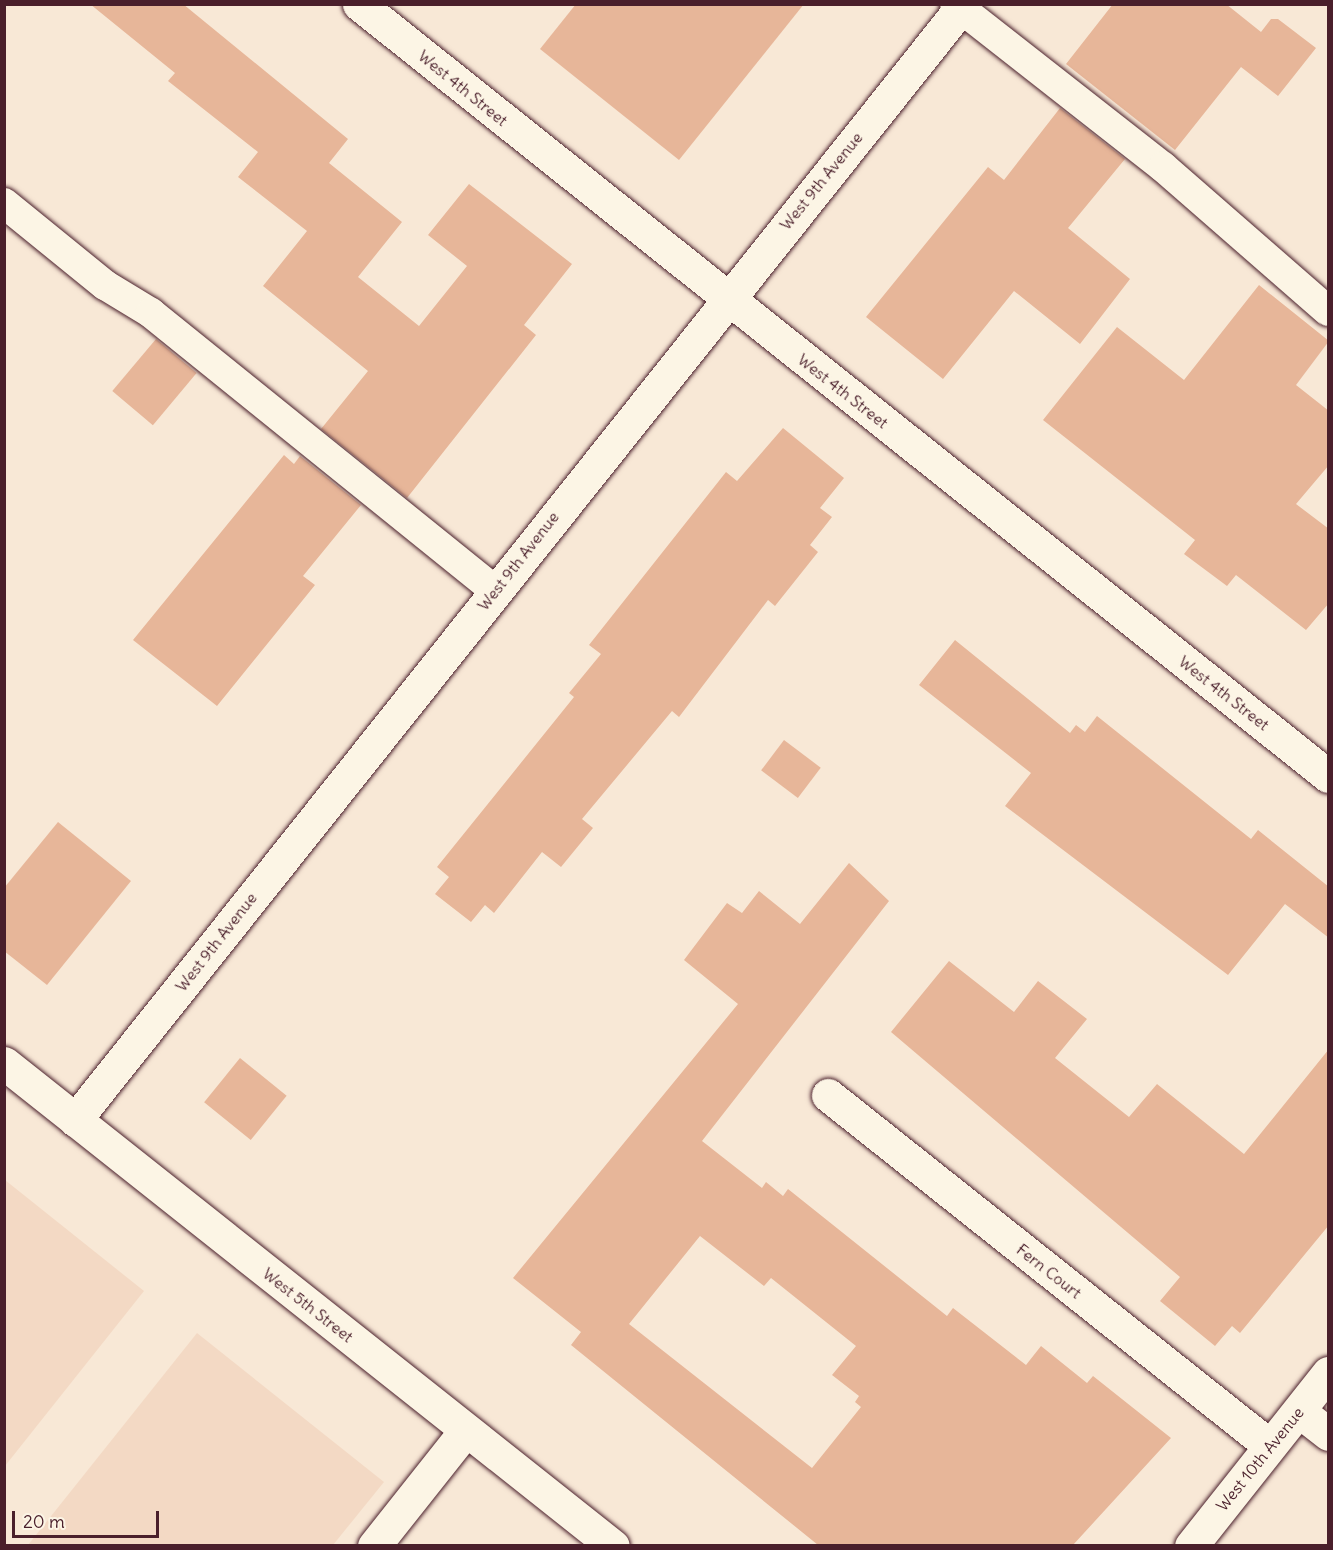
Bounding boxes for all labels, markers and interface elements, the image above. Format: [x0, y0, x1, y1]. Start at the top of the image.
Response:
street label: West 4th Street [414, 46, 512, 130]
street label: West 9th Avenue [776, 128, 866, 234]
street label: West 4th Street [794, 350, 892, 432]
street label: West 9th Avenue [473, 508, 563, 614]
street label: West 4th Street [1175, 652, 1273, 734]
street label: West 9th Avenue [171, 889, 261, 995]
street label: Fern Court [1013, 1240, 1085, 1302]
street label: West 5th Street [259, 1264, 357, 1346]
street label: West 10th Avenue [1212, 1403, 1308, 1515]
scale bar [15, 1499, 162, 1537]
text: 20 m [23, 1510, 65, 1533]

